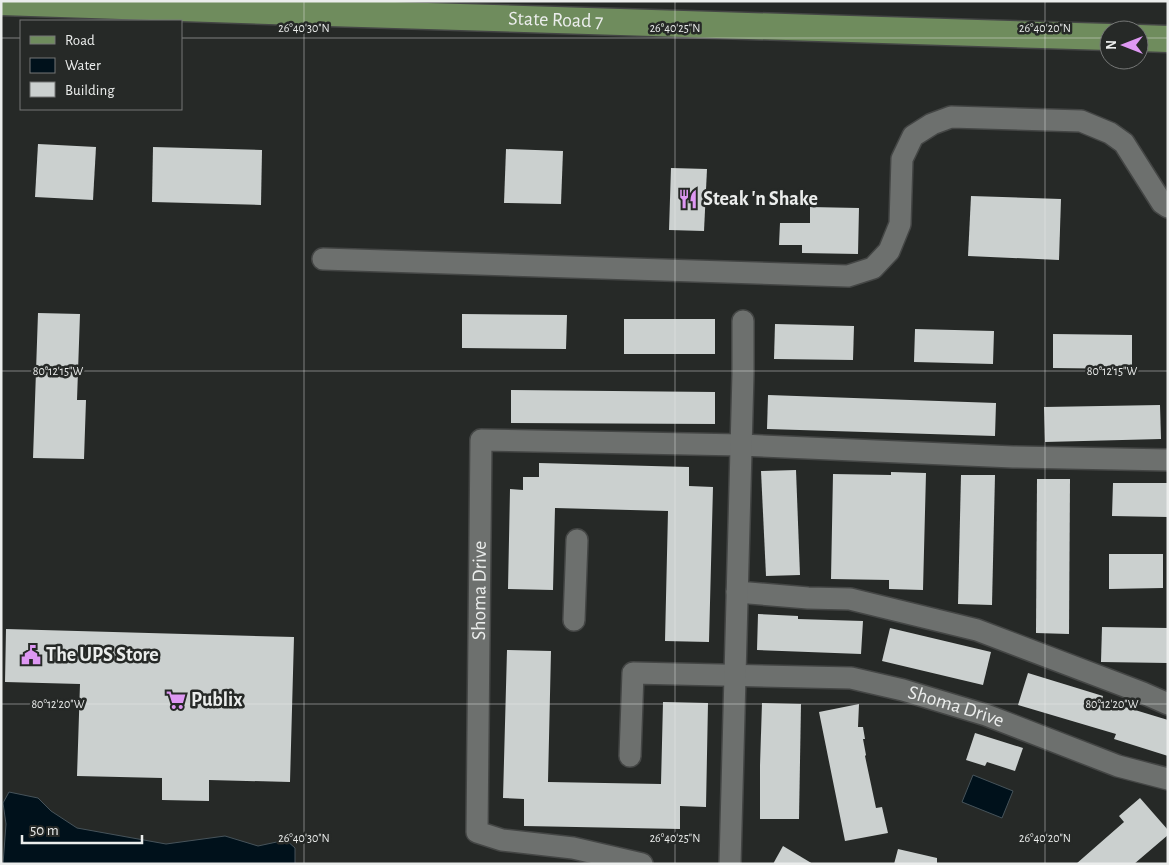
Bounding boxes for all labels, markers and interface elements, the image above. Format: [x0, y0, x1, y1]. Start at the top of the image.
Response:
street label: State Road 7 [508, 9, 604, 31]
legend [20, 20, 182, 110]
north arrow [1099, 20, 1149, 70]
text: 26°40'30"N [278, 22, 330, 34]
text: 26°40'25"N [650, 22, 700, 34]
text: 26°40'20"N [1019, 22, 1071, 34]
text: Road [65, 33, 95, 48]
text: N [1105, 40, 1119, 50]
text: Water [65, 58, 101, 73]
text: Building [65, 83, 115, 98]
restaurant icon: Steak 'n Shake [677, 188, 699, 210]
place label: Steak 'n Shake [703, 189, 818, 209]
text: 80°12'15"W [33, 365, 84, 377]
text: 80°12'15"W [1087, 365, 1138, 377]
street label: Shoma Drive [469, 541, 490, 640]
public building icon: The UPS Store [20, 644, 42, 666]
place label: The UPS Store [46, 645, 159, 665]
street label: Shoma Drive [906, 682, 1007, 731]
supermarket icon: Publix [165, 689, 187, 711]
place label: Publix [191, 690, 243, 710]
text: 80°12'20"W [31, 698, 85, 710]
text: 80°12'20"W [1085, 698, 1139, 710]
scale bar [22, 812, 142, 844]
text: 50 m [30, 823, 59, 838]
text: 26°40'30"N [278, 832, 330, 844]
text: 26°40'25"N [650, 832, 700, 844]
text: 26°40'20"N [1019, 832, 1071, 844]

